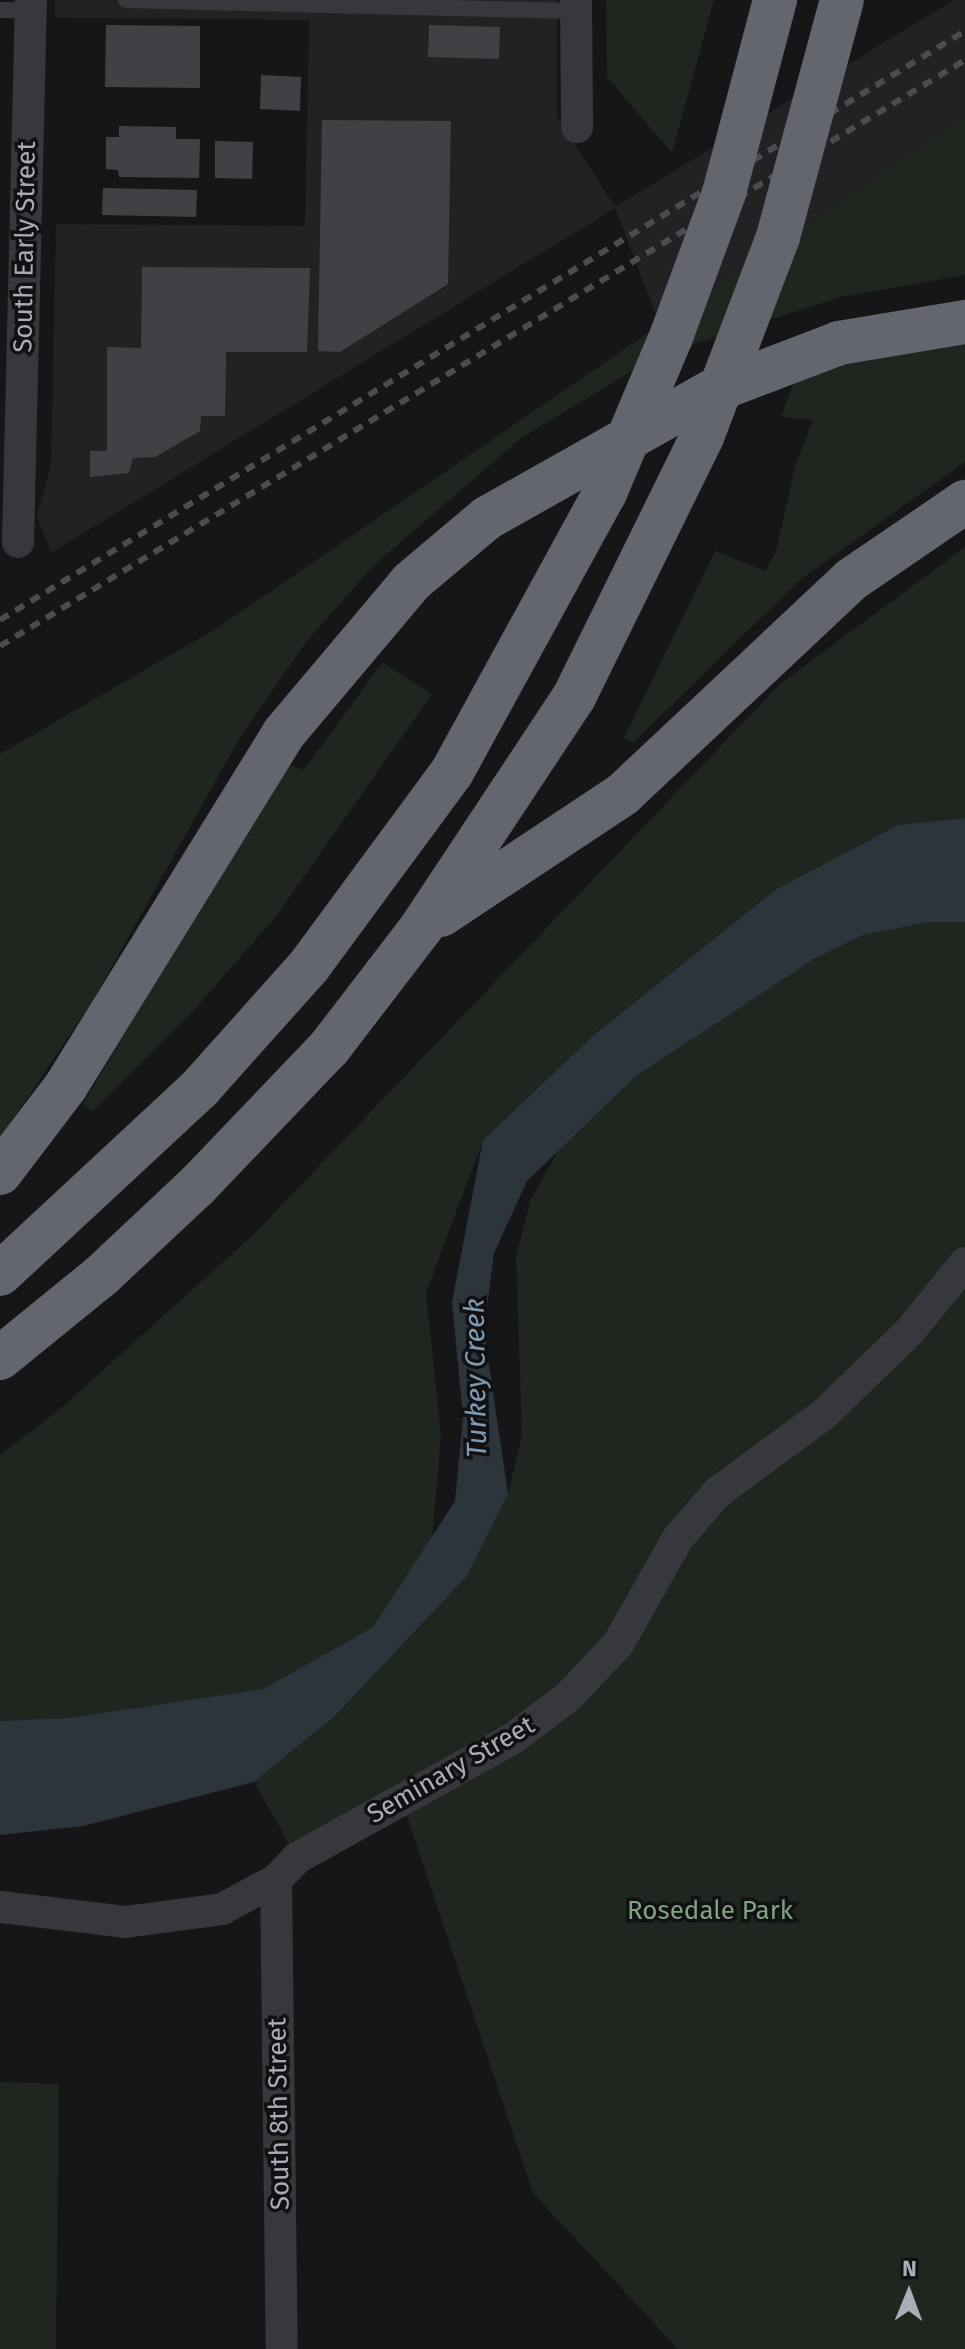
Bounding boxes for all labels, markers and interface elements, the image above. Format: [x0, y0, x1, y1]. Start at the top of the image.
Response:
street label: South Early Street [8, 141, 42, 353]
water label: Turkey Creek [458, 1298, 494, 1458]
street label: Seminary Street [362, 1710, 540, 1830]
park label: Rosedale Park [627, 1895, 793, 1927]
street label: South 8th Street [262, 2018, 296, 2210]
north arrow [869, 2253, 949, 2333]
text: N [902, 2255, 917, 2282]

